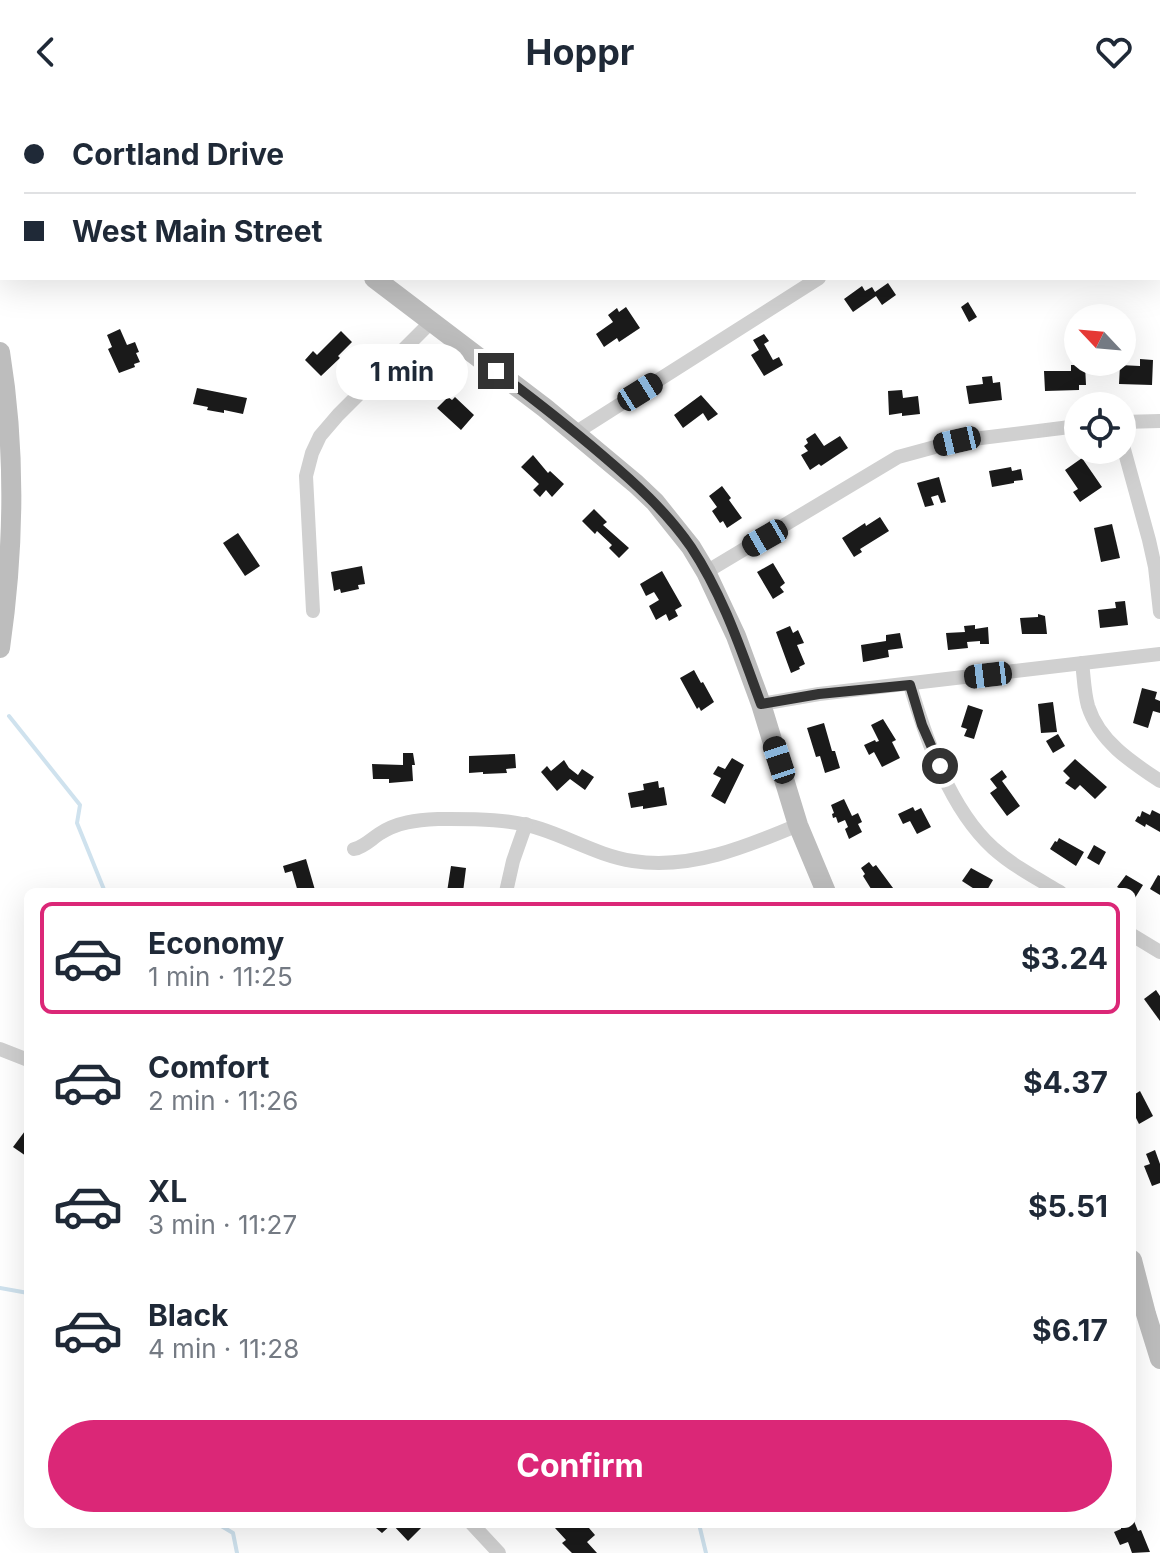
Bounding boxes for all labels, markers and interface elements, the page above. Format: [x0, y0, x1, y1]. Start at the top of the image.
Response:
icon: back [24, 30, 68, 74]
text: Hoppr [525, 30, 635, 74]
icon: heart [1092, 30, 1136, 74]
text: Cortland Drive [72, 136, 284, 172]
text: West Main Street [72, 213, 323, 249]
north arrow [1064, 304, 1136, 376]
map controls [1064, 304, 1136, 464]
callout: 1 min [336, 343, 468, 399]
route end [478, 353, 514, 389]
text: 1 min [370, 356, 434, 387]
car [613, 369, 667, 415]
button: locate [1064, 392, 1136, 464]
car [931, 424, 983, 458]
car [738, 516, 792, 560]
car [963, 660, 1013, 690]
car [760, 733, 798, 787]
route start [922, 748, 958, 784]
icon: car [52, 922, 124, 994]
text: Economy [148, 925, 284, 961]
text: $3.24 [1021, 940, 1108, 976]
text: 1 min · 11:25 [148, 961, 293, 992]
icon: car [52, 1046, 124, 1118]
text: Comfort [148, 1049, 269, 1085]
text: $4.37 [1023, 1064, 1108, 1100]
text: 2 min · 11:26 [148, 1085, 298, 1116]
icon: car [52, 1170, 124, 1242]
text: XL [148, 1173, 187, 1209]
text: $5.51 [1028, 1188, 1108, 1224]
text: 3 min · 11:27 [148, 1209, 297, 1240]
icon: car [52, 1294, 124, 1366]
text: Black [148, 1297, 228, 1333]
text: $6.17 [1032, 1312, 1108, 1348]
text: 4 min · 11:28 [148, 1333, 299, 1364]
button: Confirm [48, 1420, 1112, 1512]

